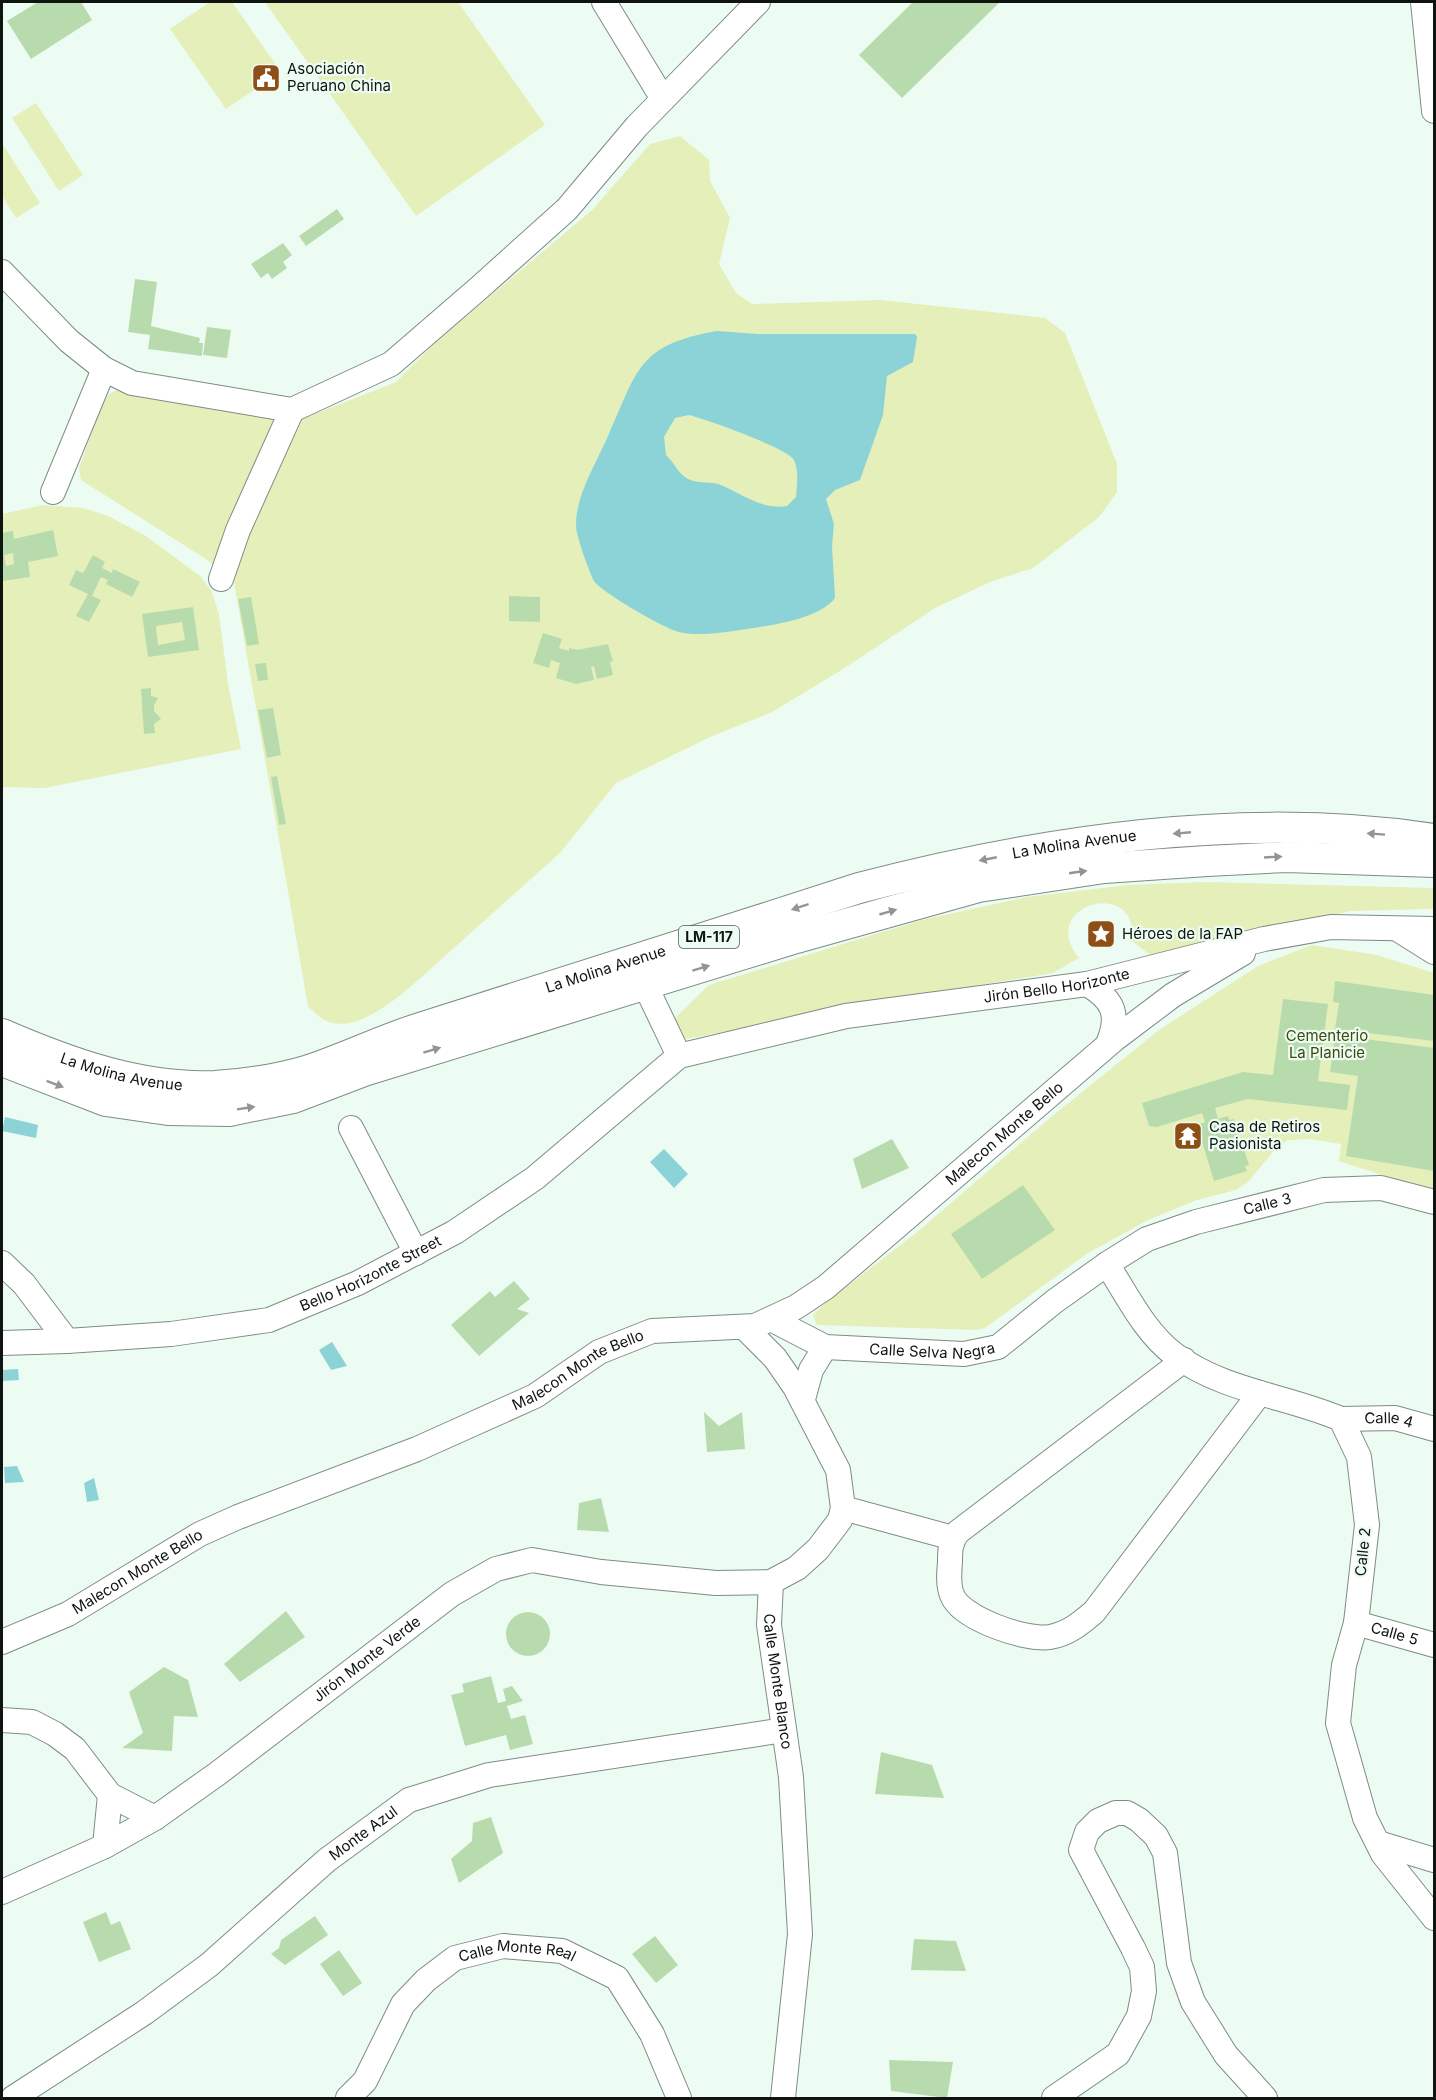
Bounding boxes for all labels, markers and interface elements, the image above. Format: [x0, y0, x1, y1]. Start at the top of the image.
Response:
place label: Asociación Peruano China [287, 59, 391, 95]
public building icon: Asociación Peruano China [250, 62, 282, 94]
street label: La Molina Avenue [1011, 826, 1137, 863]
one-way arrow [1172, 828, 1191, 838]
one-way arrow [1367, 829, 1386, 838]
one-way arrow [1263, 853, 1282, 862]
one-way arrow [979, 855, 998, 864]
one-way arrow [1069, 867, 1088, 876]
one-way arrow [791, 903, 809, 912]
one-way arrow [879, 907, 897, 916]
place icon: Héroes de la FAP [1085, 918, 1117, 950]
place label: Héroes de la FAP [1122, 924, 1243, 943]
road number: LM-117 [679, 926, 739, 948]
street label: La Molina Avenue [543, 941, 668, 997]
one-way arrow [692, 962, 710, 972]
street label: Jirón Bello Horizonte [982, 964, 1132, 1007]
park label: Cementerio La Planicie [1286, 1026, 1368, 1062]
one-way arrow [423, 1045, 441, 1054]
street label: La Molina Avenue [58, 1048, 183, 1095]
street label: Malecon Monte Bello [942, 1077, 1067, 1189]
one-way arrow [47, 1079, 65, 1089]
one-way arrow [237, 1103, 256, 1112]
place label: Casa de Retiros Pasionista [1209, 1117, 1320, 1153]
temple icon: Casa de Retiros Pasionista [1172, 1120, 1204, 1152]
street label: Calle 3 [1241, 1189, 1293, 1219]
street label: Bello Horizonte Street [297, 1231, 444, 1315]
street label: Malecon Monte Bello [509, 1325, 646, 1414]
street label: Calle Selva Negra [869, 1338, 996, 1363]
street label: Calle 4 [1364, 1407, 1416, 1432]
street label: Malecon Monte Bello [69, 1525, 206, 1618]
street label: Calle 2 [1351, 1527, 1374, 1577]
street label: Jirón Monte Verde [309, 1612, 424, 1706]
street label: Calle Monte Blanco [760, 1613, 797, 1751]
street label: Calle 5 [1369, 1618, 1421, 1649]
street label: Monte Azul [325, 1802, 401, 1864]
street label: Calle Monte Real [456, 1936, 579, 1966]

